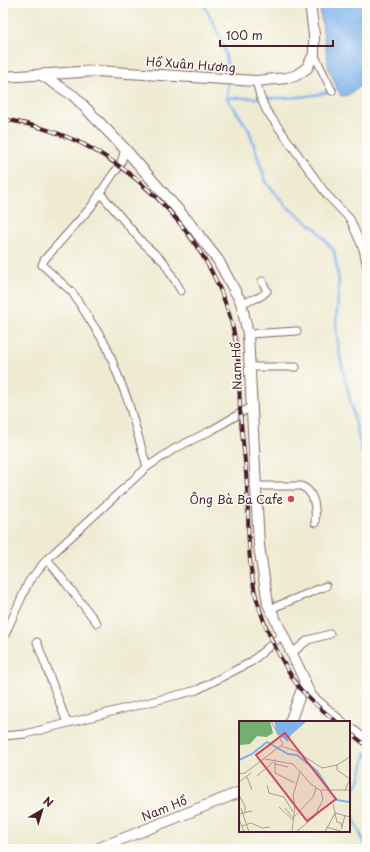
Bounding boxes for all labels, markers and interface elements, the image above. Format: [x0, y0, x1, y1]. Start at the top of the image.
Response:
scale bar [220, 22, 333, 48]
text: 100 m [226, 26, 263, 44]
street label: Hồ Xuân Hương [146, 52, 237, 76]
street label: Nam Hồ [226, 341, 246, 390]
place label: Ông Bà Ba Cafe [189, 490, 283, 508]
marker: Ông Bà Ba Cafe [286, 494, 296, 504]
inset map [239, 721, 350, 832]
north arrow [22, 790, 62, 830]
street label: Nam Hồ [139, 790, 190, 825]
text: N [40, 792, 57, 811]

